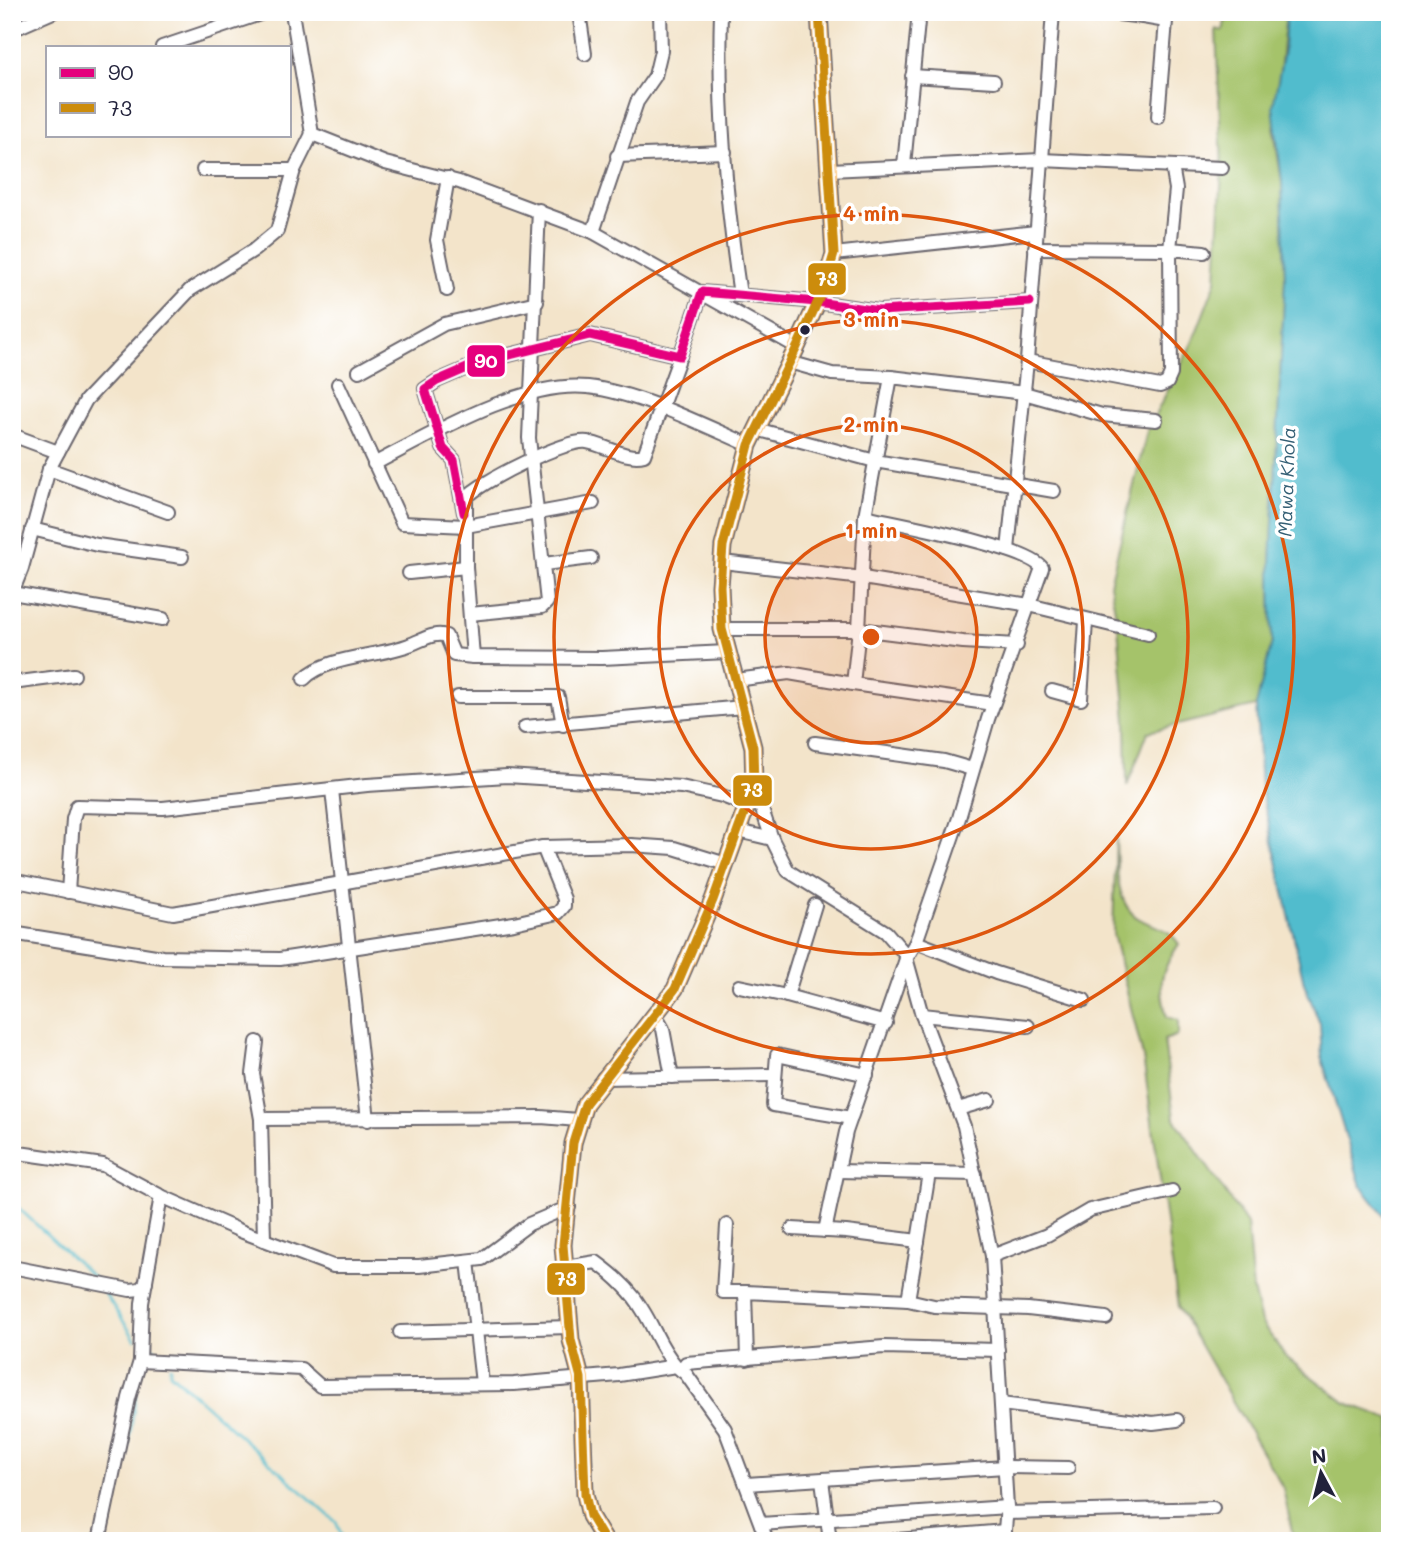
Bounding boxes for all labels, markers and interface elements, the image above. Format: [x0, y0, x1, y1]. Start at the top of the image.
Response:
legend [46, 46, 290, 136]
text: 90 [108, 58, 133, 85]
text: 73 [108, 94, 132, 121]
text: 4 min [843, 199, 899, 226]
line badge: 73 [807, 262, 847, 296]
text: 73 [816, 266, 838, 291]
text: 3 min [843, 305, 899, 332]
unlabelled marker [798, 323, 812, 337]
line badge: 90 [466, 344, 506, 378]
text: 90 [474, 348, 498, 373]
text: 2 min [843, 410, 899, 437]
water label: Mawa Khola [1272, 427, 1300, 537]
text: 1 min [845, 516, 897, 543]
centre of rings [859, 625, 883, 649]
line badge: 73 [732, 774, 773, 807]
text: 73 [741, 777, 763, 802]
line badge: 73 [546, 1262, 586, 1296]
text: 73 [555, 1266, 577, 1291]
north arrow [1286, 1438, 1356, 1508]
text: N [1310, 1442, 1328, 1469]

